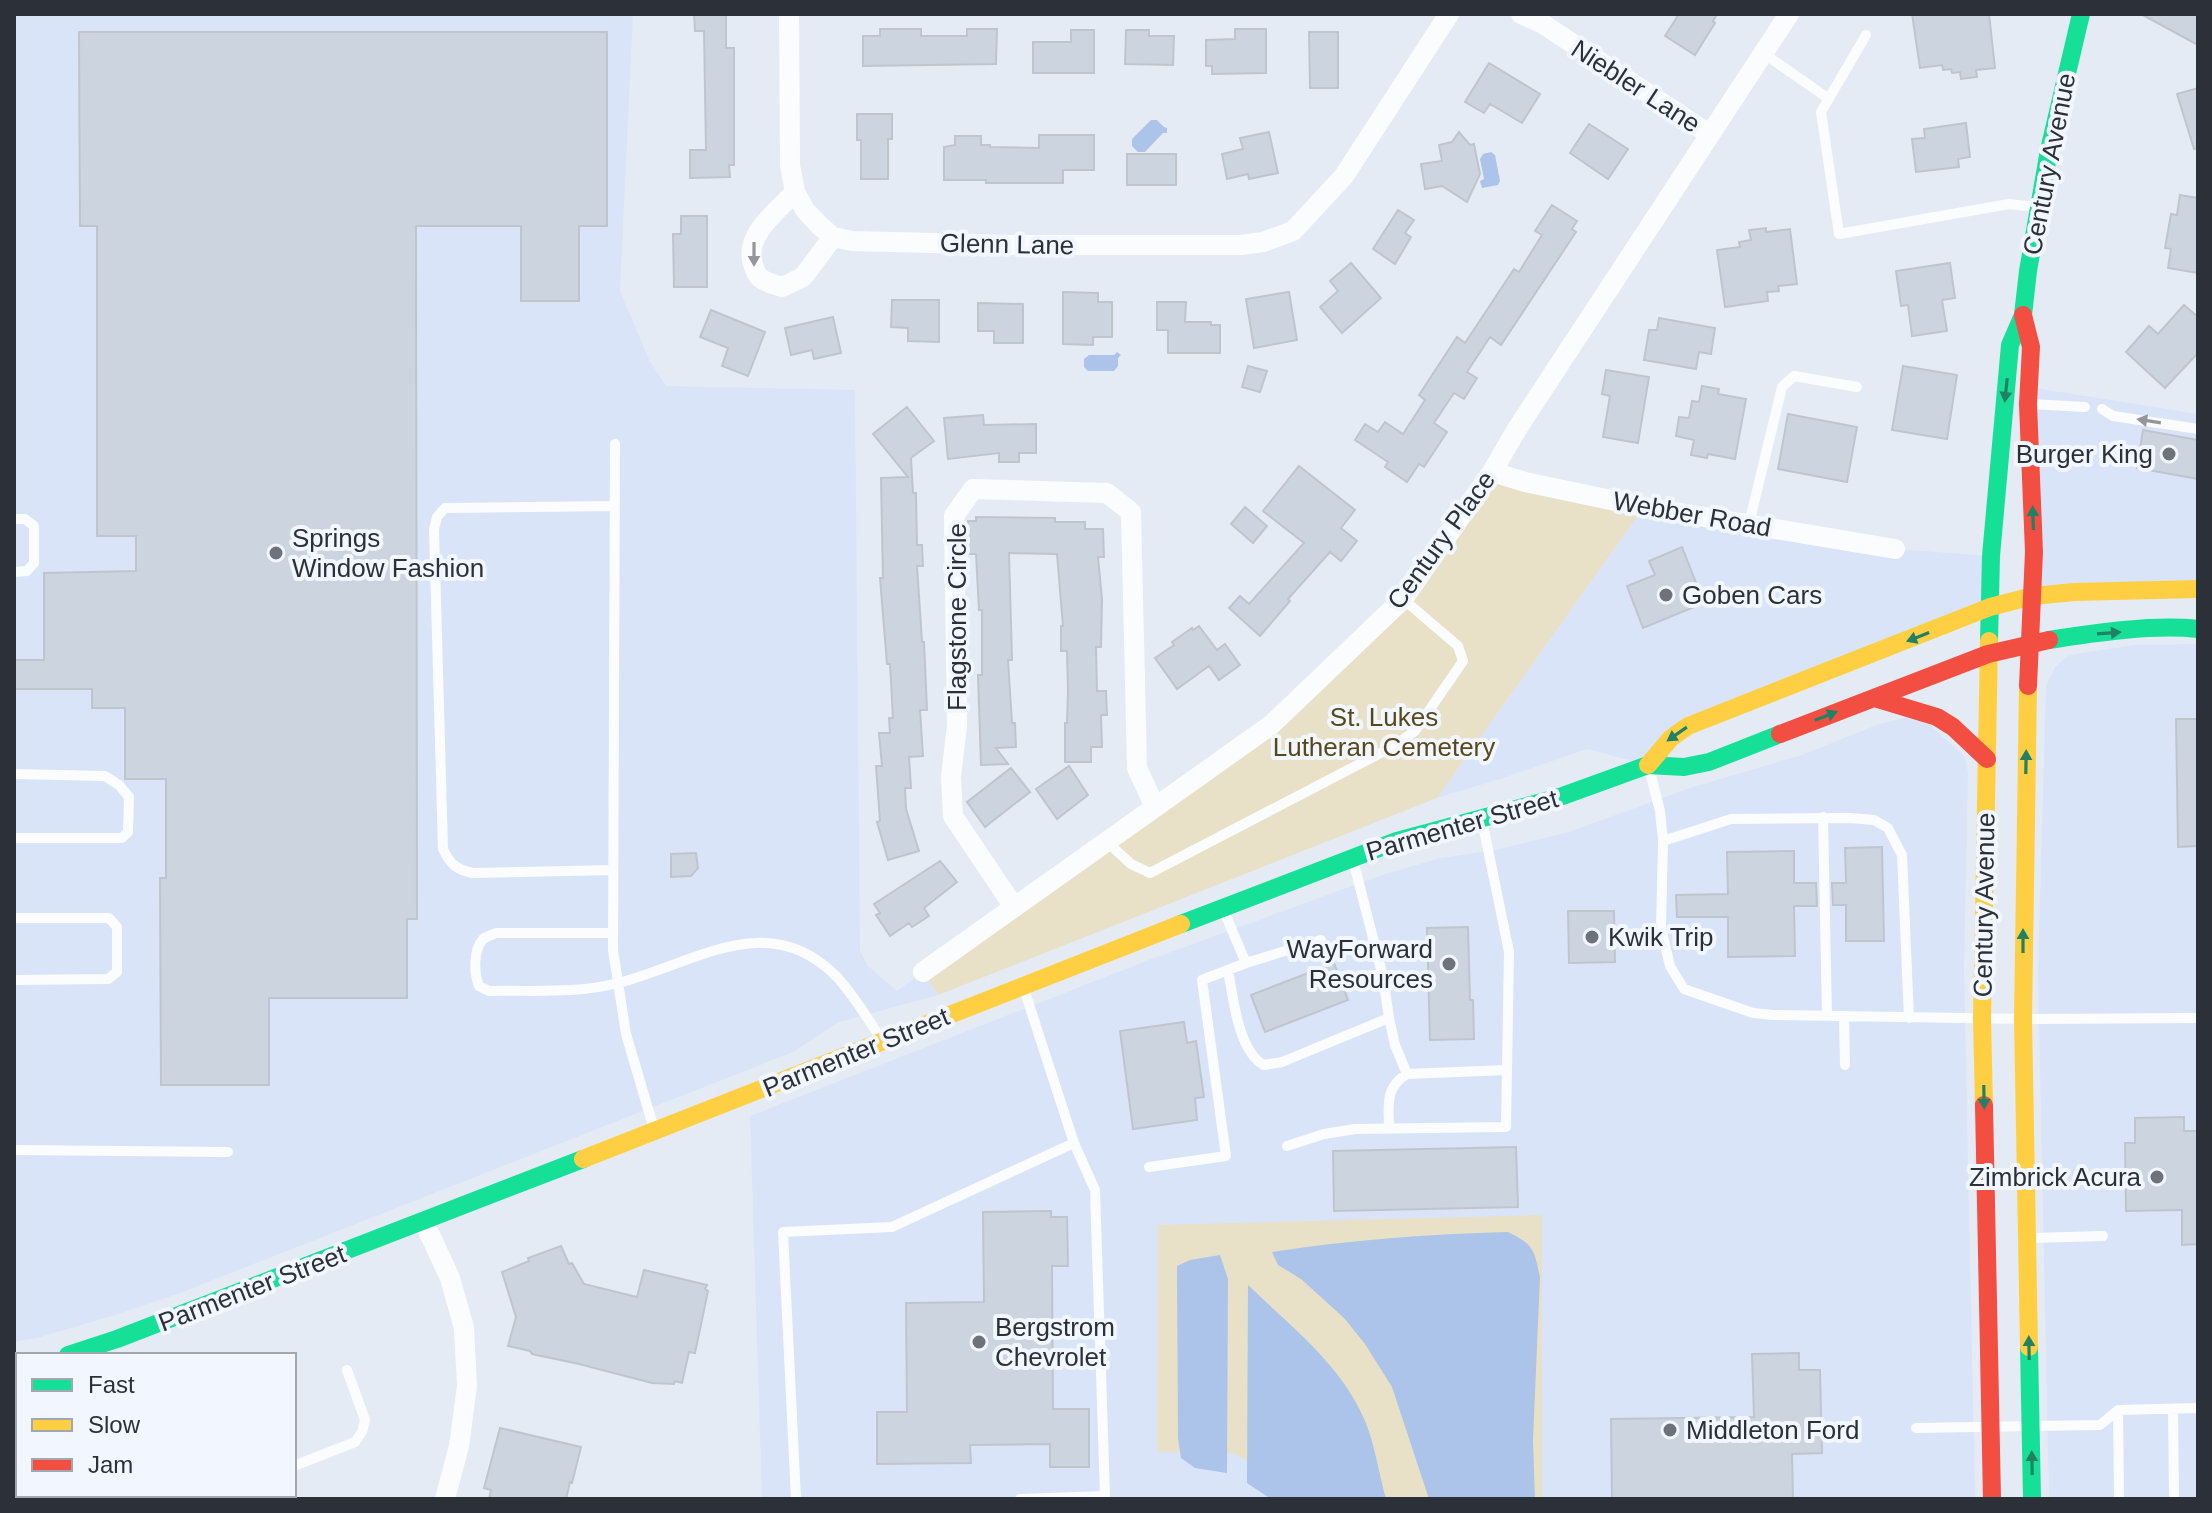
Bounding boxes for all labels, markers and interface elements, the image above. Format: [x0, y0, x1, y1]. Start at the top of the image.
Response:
street label: Niebler Lane [1566, 33, 1706, 139]
street label: Century Avenue [2017, 71, 2081, 257]
street label: Glenn Lane [940, 228, 1074, 260]
one-way arrow [748, 242, 760, 268]
one-way arrow [1999, 378, 2012, 403]
one-way arrow [2136, 414, 2161, 427]
place label: Burger King [2016, 439, 2153, 469]
marker: Burger King [2160, 445, 2178, 463]
street label: Century Place [1381, 465, 1501, 615]
street label: Webber Road [1611, 485, 1773, 543]
one-way arrow [2026, 505, 2039, 530]
place label: Springs Window Fashion [292, 523, 484, 583]
street label: Flagstone Circle [942, 523, 972, 711]
marker: Springs Window Fashion [267, 544, 285, 562]
place label: Goben Cars [1682, 580, 1822, 610]
marker: Goben Cars [1657, 586, 1675, 604]
one-way arrow [2097, 626, 2122, 639]
one-way arrow [1906, 631, 1930, 644]
park label: St. Lukes Lutheran Cemetery [1273, 702, 1495, 762]
one-way arrow [1814, 709, 1838, 722]
one-way arrow [1666, 726, 1688, 742]
one-way arrow [2020, 749, 2033, 774]
street label: Parmenter Street [1363, 783, 1562, 867]
street label: Century Avenue [1967, 812, 2001, 998]
place label: Kwik Trip [1608, 922, 1713, 952]
marker: Kwik Trip [1583, 928, 1601, 946]
one-way arrow [2017, 928, 2029, 953]
place label: WayForward Resources [1287, 934, 1433, 994]
marker: WayForward Resources [1440, 955, 1458, 973]
street label: Parmenter Street [759, 1001, 954, 1103]
one-way arrow [1978, 1085, 1990, 1110]
place label: Zimbrick Acura [1969, 1162, 2142, 1192]
marker: Zimbrick Acura [2148, 1168, 2166, 1186]
street label: Parmenter Street [154, 1238, 351, 1337]
place label: Bergstrom Chevrolet [995, 1312, 1115, 1372]
marker: Bergstrom Chevrolet [970, 1333, 988, 1351]
one-way arrow [2023, 1335, 2035, 1360]
legend [16, 1353, 296, 1497]
text: Fast [88, 1371, 135, 1398]
text: Slow [88, 1411, 141, 1438]
place label: Middleton Ford [1686, 1415, 1859, 1445]
marker: Middleton Ford [1661, 1421, 1679, 1439]
one-way arrow [2025, 1450, 2038, 1475]
text: Jam [88, 1451, 133, 1478]

